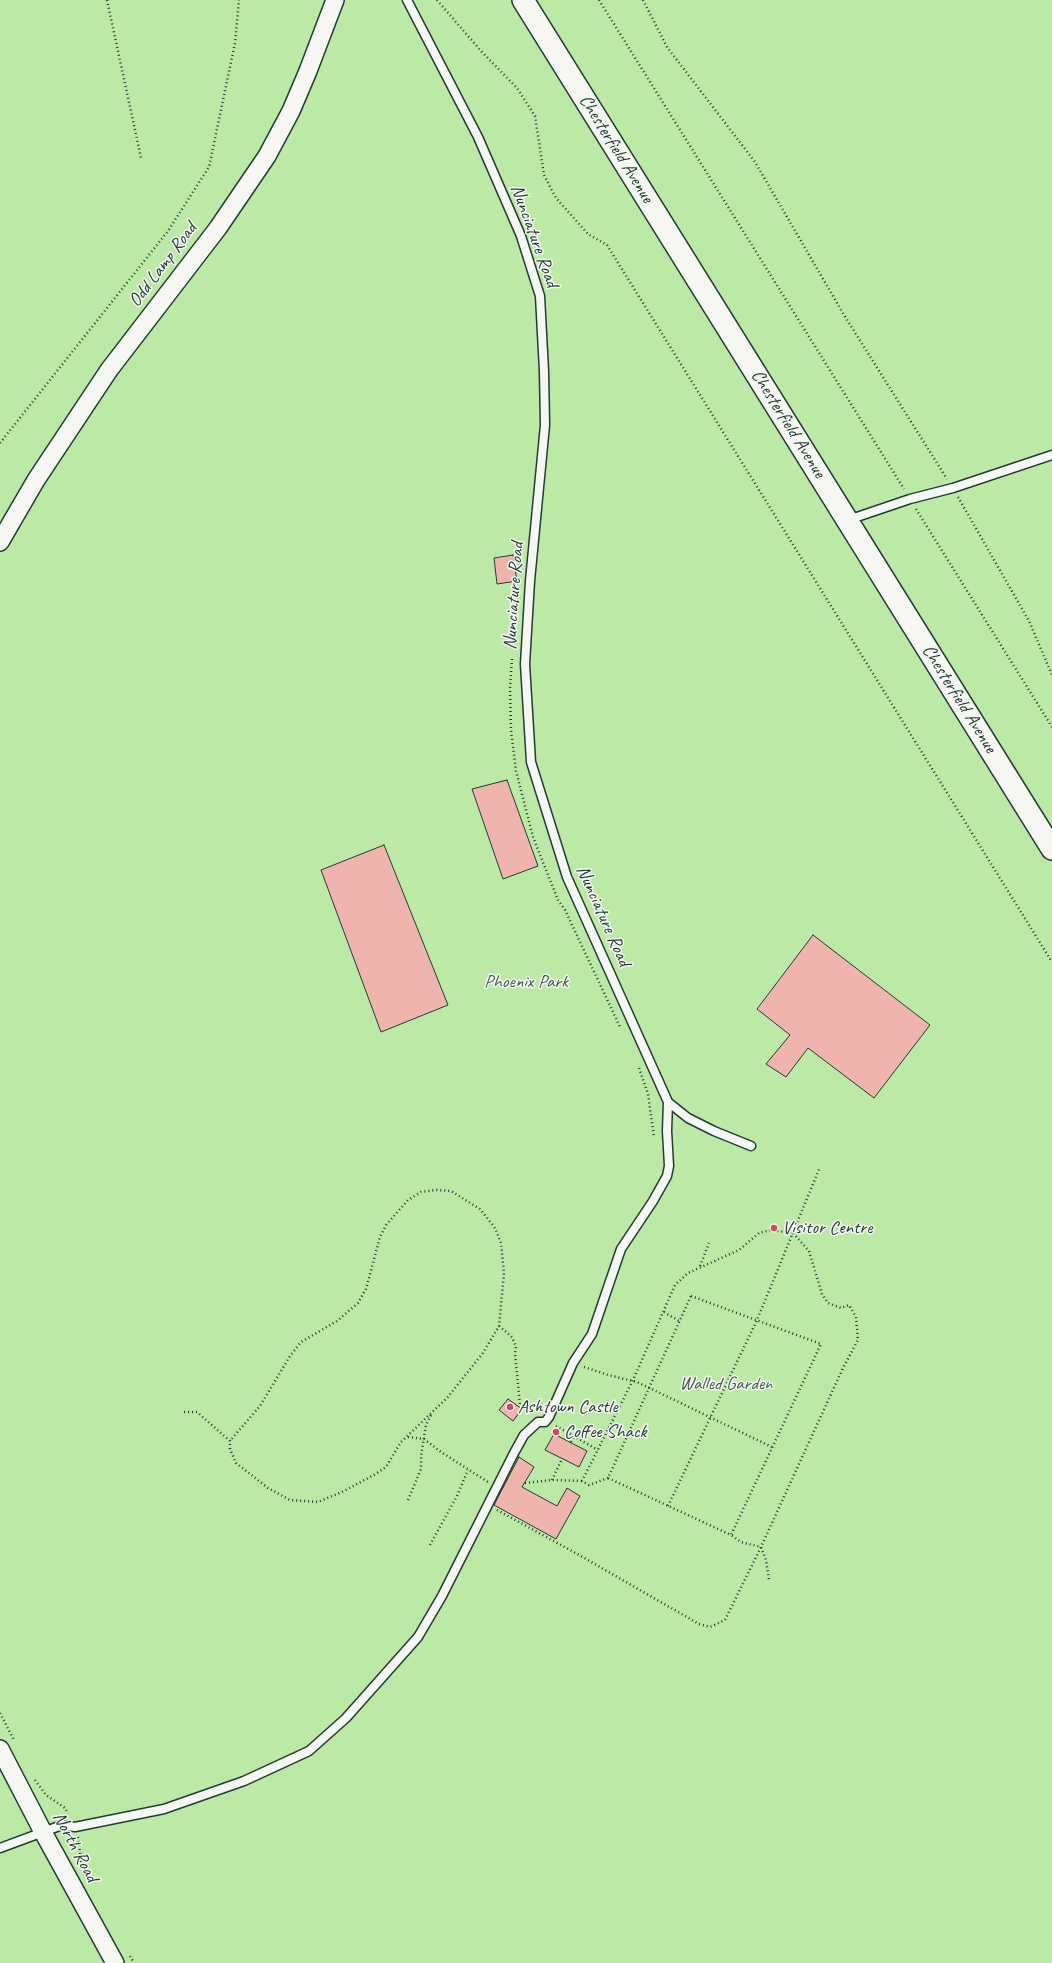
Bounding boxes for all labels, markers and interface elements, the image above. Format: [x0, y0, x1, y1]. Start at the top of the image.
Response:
street label: Chesterfield Avenue [574, 91, 658, 207]
street label: Nunciature Road [505, 181, 563, 291]
street label: Odd Lamp Road [124, 218, 202, 312]
street label: Chesterfield Avenue [746, 366, 830, 482]
street label: Nunciature Road [499, 541, 529, 651]
street label: Chesterfield Avenue [917, 641, 1001, 757]
street label: Nunciature Road [571, 862, 635, 970]
park label: Phoenix Park [484, 971, 568, 993]
place label: Visitor Centre [782, 1217, 872, 1239]
marker: Visitor Centre [769, 1223, 779, 1233]
park label: Walled Garden [679, 1373, 773, 1395]
place label: Ashtown Castle [518, 1396, 618, 1418]
marker: Ashtown Castle [505, 1402, 515, 1412]
place label: Coffee Shack [564, 1421, 646, 1443]
marker: Coffee Shack [551, 1427, 561, 1437]
street label: North Road [47, 1808, 103, 1886]

